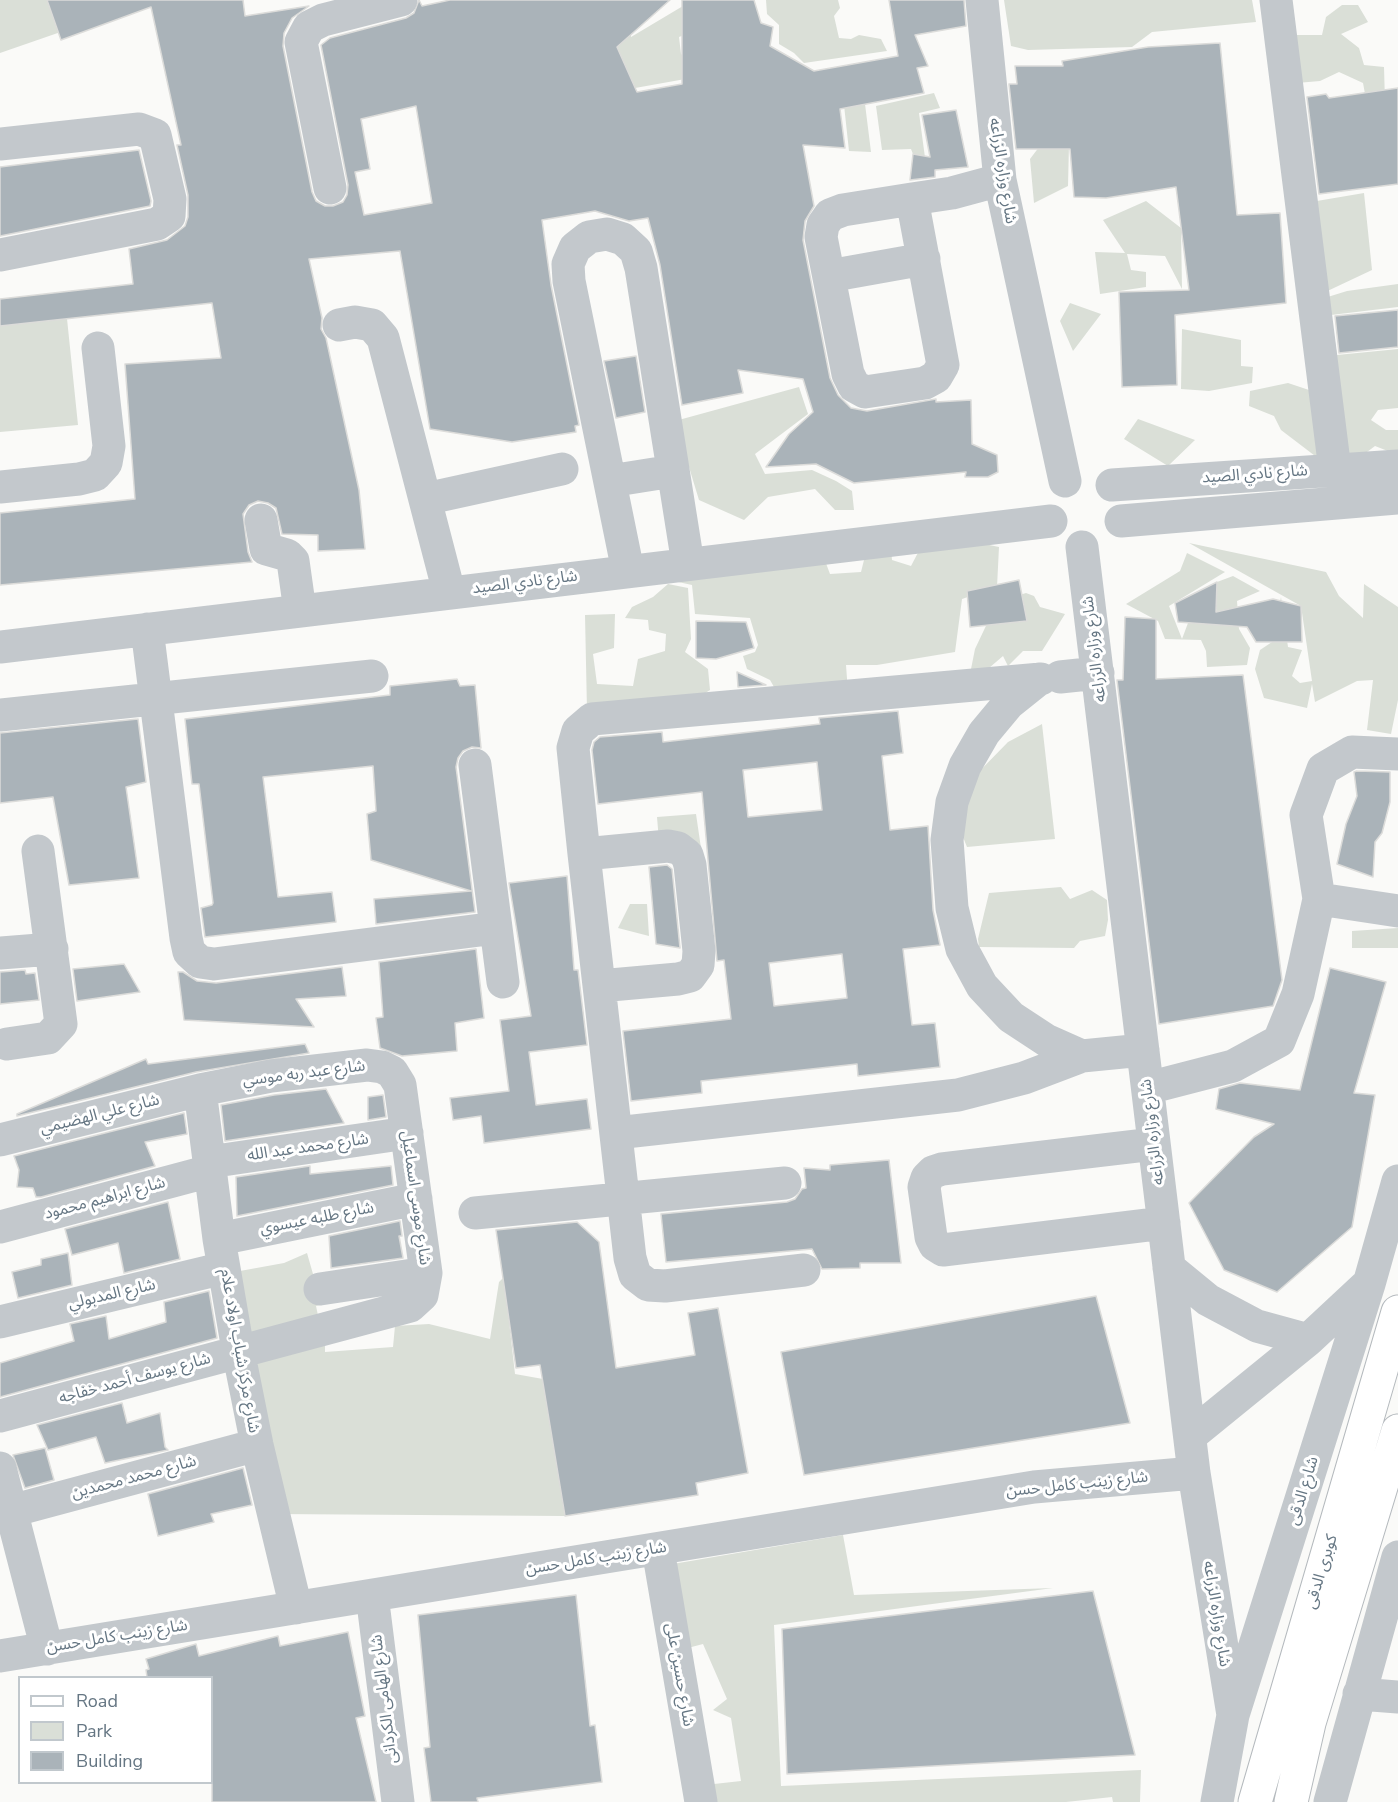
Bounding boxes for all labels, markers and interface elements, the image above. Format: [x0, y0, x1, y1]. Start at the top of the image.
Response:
street label: شارع وزاره الزراعه [984, 117, 1020, 225]
street label: شارع نادي الصيد [1202, 462, 1308, 488]
street label: شارع نادي الصيد [471, 567, 579, 599]
street label: شارع وزاره الزراعه [1079, 595, 1111, 703]
street label: شارع عبد ربه موسي [242, 1057, 366, 1091]
street label: شارع وزاره الزراعه [1137, 1078, 1169, 1186]
street label: شارع علي الهضيمي [38, 1091, 162, 1139]
street label: شارع محمد عبد الله [246, 1130, 370, 1166]
street label: شارع موسى اسماعيل [396, 1130, 434, 1266]
street label: شارع ابراهيم محمود [42, 1174, 168, 1224]
street label: شارع طلبه عيسوي [258, 1199, 376, 1239]
street label: شارع مركز شباب اولاد علام [215, 1267, 263, 1435]
street label: شارع المدبولي [67, 1276, 157, 1314]
street label: شارع يوسف أحمد خفاجه [57, 1350, 213, 1408]
street label: شارع محمد محمدين [69, 1452, 199, 1504]
street label: شارع الدقى [1284, 1454, 1324, 1528]
street label: شارع زينب كامل حسن [1005, 1468, 1149, 1502]
street label: كوبرى الدقى [1302, 1533, 1342, 1611]
street label: شارع زينب كامل حسن [524, 1538, 668, 1580]
street label: شارع وزاره الزراعه [1198, 1560, 1234, 1668]
street label: شارع زينب كامل حسن [45, 1616, 189, 1658]
street label: شارع حسين على [660, 1622, 698, 1728]
street label: شارع الهامى الكردانى [368, 1633, 402, 1765]
legend [18, 1676, 213, 1784]
text: Road [76, 1689, 118, 1713]
text: Park [76, 1719, 112, 1743]
text: Building [76, 1749, 143, 1773]

